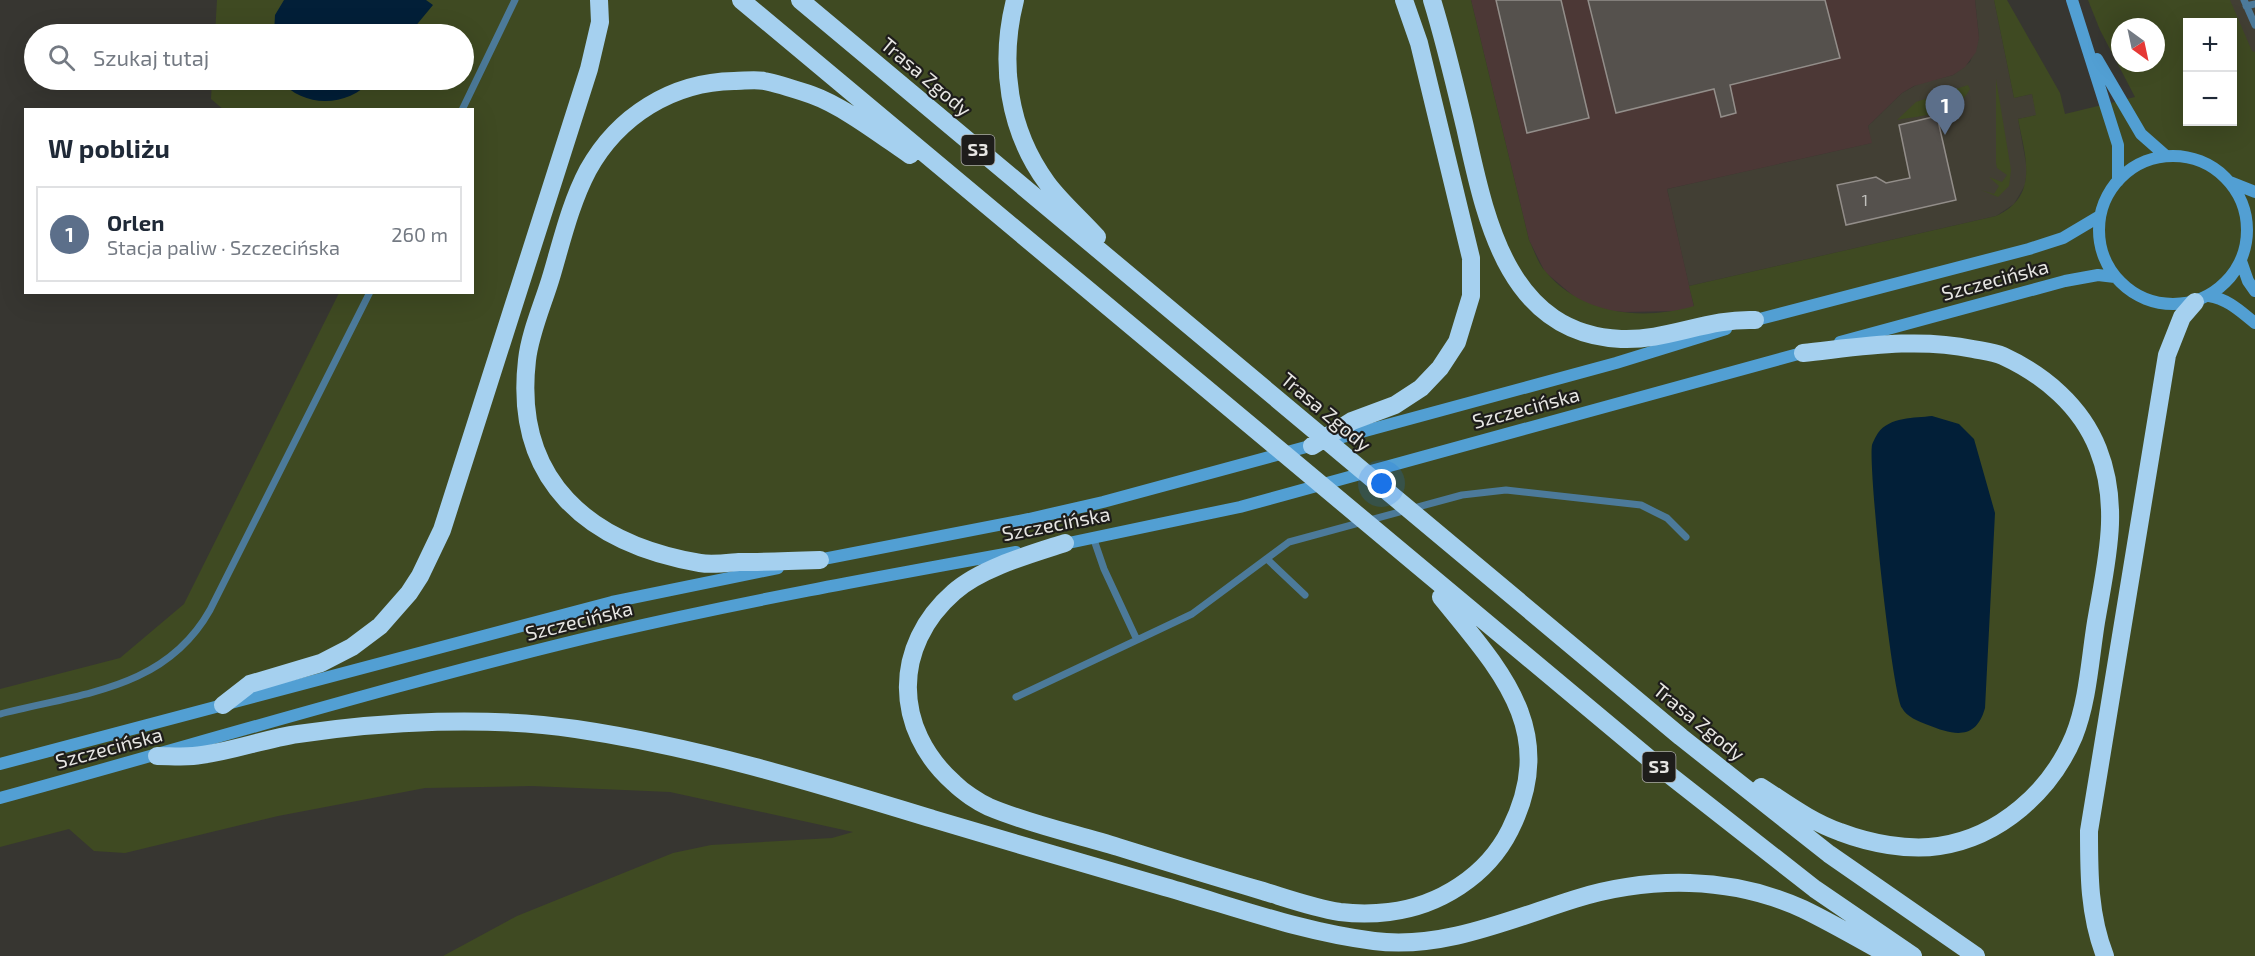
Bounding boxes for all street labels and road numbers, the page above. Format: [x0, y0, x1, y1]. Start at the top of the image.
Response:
street label: Trasa Zgody [877, 32, 977, 121]
road number: S3 [962, 135, 994, 165]
street label: Szczecińska [1939, 253, 2051, 305]
street label: Trasa Zgody [1277, 367, 1377, 456]
street label: Szczecińska [1470, 381, 1582, 433]
street label: Szczecińska [1000, 501, 1112, 545]
street label: Szczecińska [523, 595, 635, 645]
street label: Trasa Zgody [1649, 677, 1750, 765]
street label: Szczecińska [53, 721, 165, 773]
road number: S3 [1642, 752, 1676, 782]

